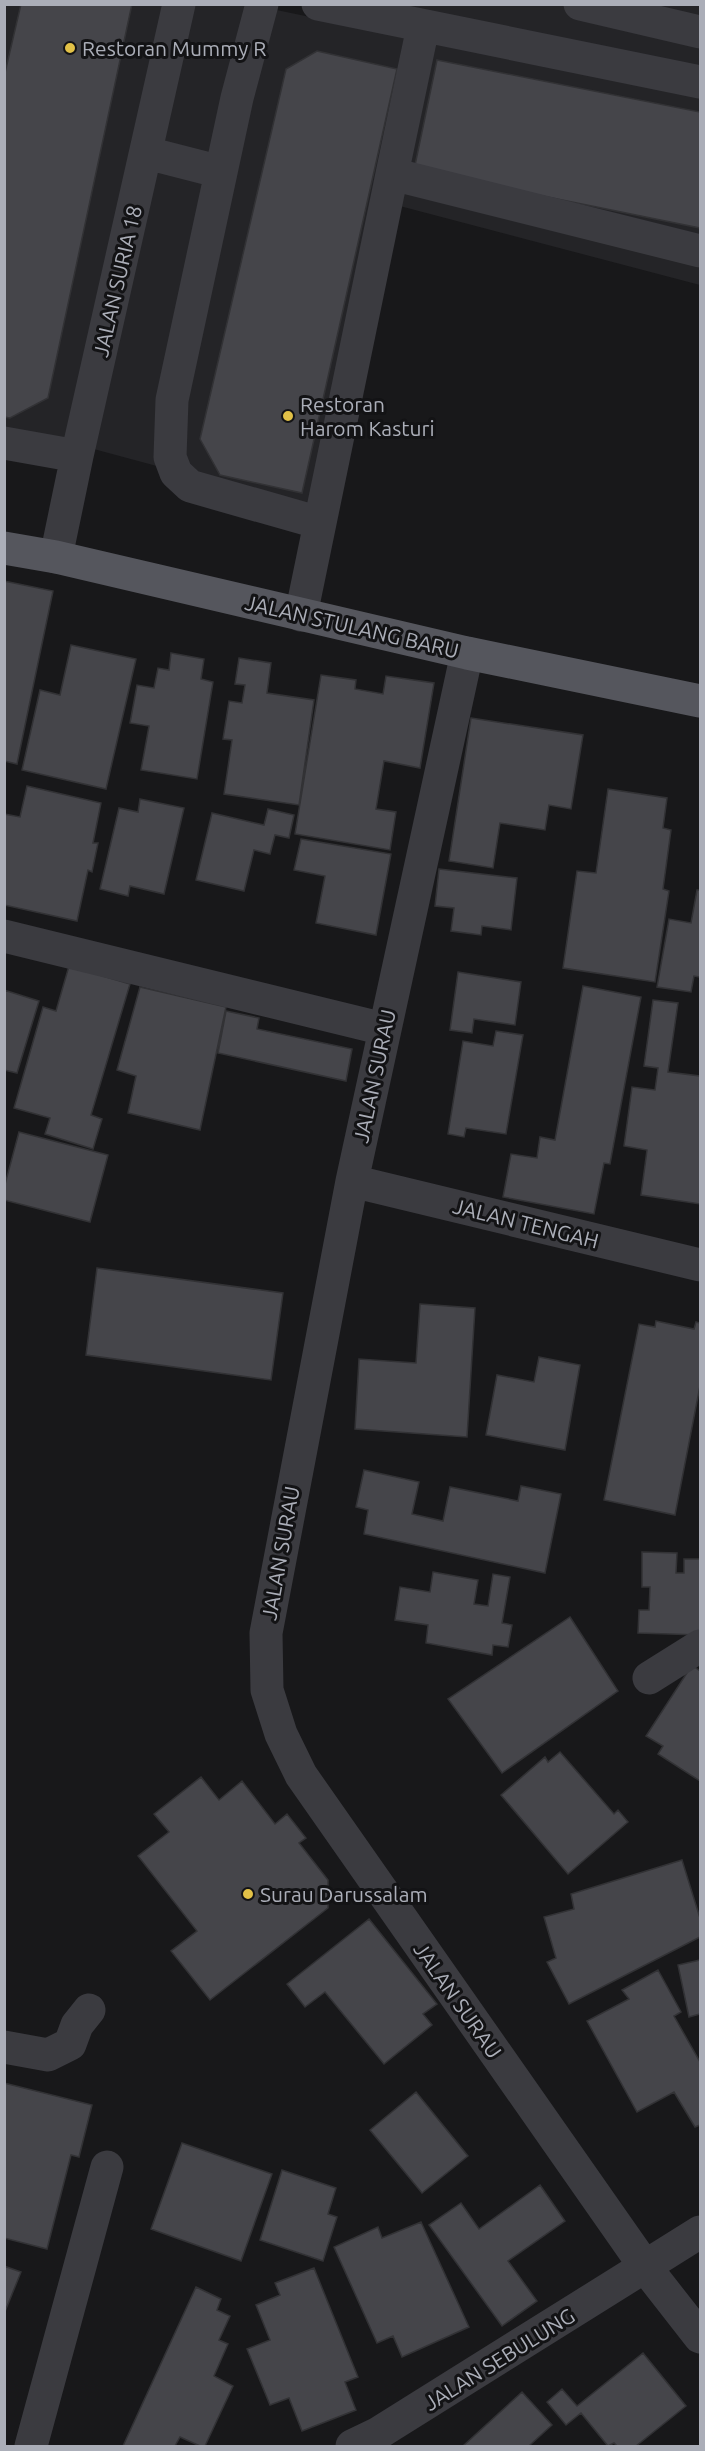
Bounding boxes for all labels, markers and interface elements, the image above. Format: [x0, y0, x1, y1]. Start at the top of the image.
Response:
place label: Restoran Mummy R [82, 36, 266, 60]
marker: Restoran Mummy R [63, 41, 77, 55]
street label: JALAN SURIA 18 [88, 203, 146, 359]
place label: Restoran Harom Kasturi [300, 392, 435, 440]
marker: Restoran Harom Kasturi [281, 409, 295, 423]
street label: JALAN STULANG BARU [243, 590, 461, 662]
street label: JALAN SURAU [348, 1007, 400, 1145]
street label: JALAN TENGAH [451, 1193, 601, 1253]
street label: JALAN SURAU [256, 1484, 304, 1622]
place label: Surau Darussalam [260, 1882, 428, 1906]
marker: Surau Darussalam [241, 1887, 255, 1901]
street label: JALAN SURAU [409, 1938, 507, 2062]
street label: JALAN SEBULUNG [419, 2303, 579, 2415]

